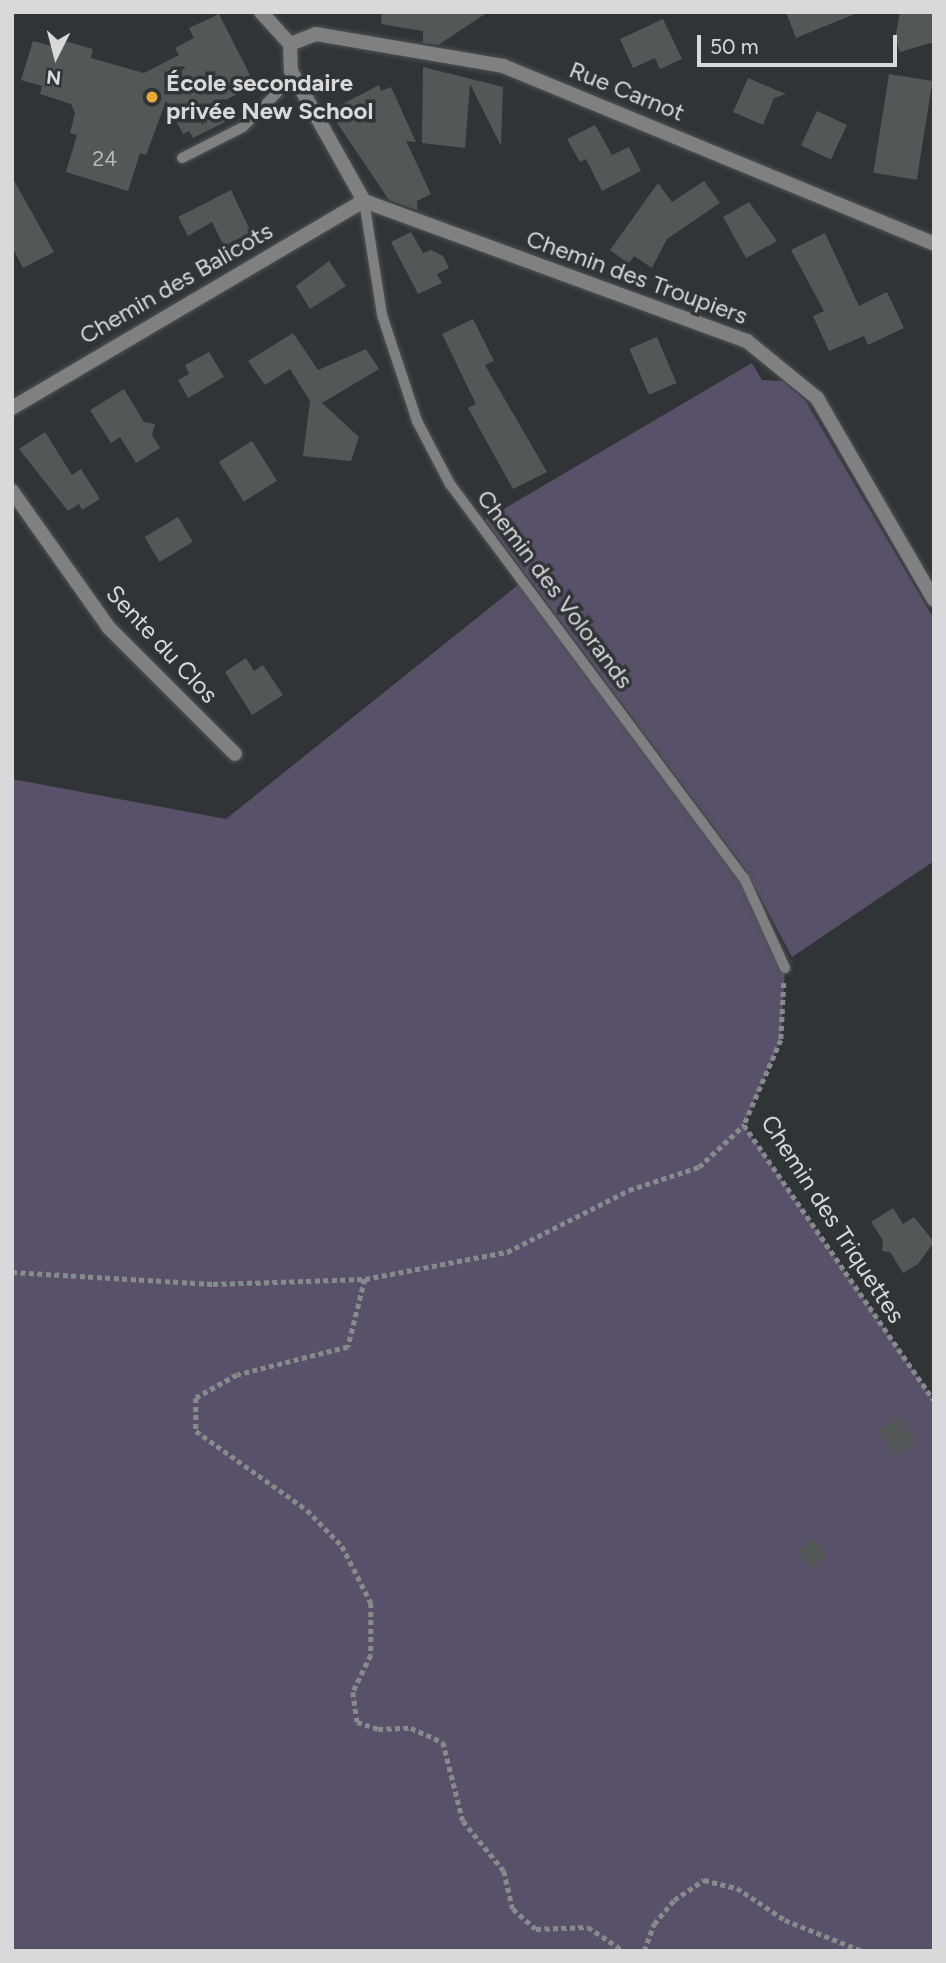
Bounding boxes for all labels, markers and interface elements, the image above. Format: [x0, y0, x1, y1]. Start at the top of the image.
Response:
north arrow [21, 21, 91, 91]
scale bar [701, 21, 900, 65]
text: 50 m [710, 34, 759, 59]
street label: Rue Carnot [565, 55, 689, 127]
text: N [45, 65, 62, 90]
place label: École secondaire privée New School [166, 69, 373, 125]
marker: École secondaire privée New School [144, 89, 160, 105]
house number: 24 [93, 146, 117, 172]
street label: Chemin des Balicots [74, 216, 278, 350]
street label: Chemin des Troupiers [523, 224, 751, 330]
street label: Chemin des Volorands [471, 484, 639, 694]
street label: Sente du Clos [100, 579, 224, 709]
street label: Chemin des Triquettes [755, 1110, 911, 1328]

